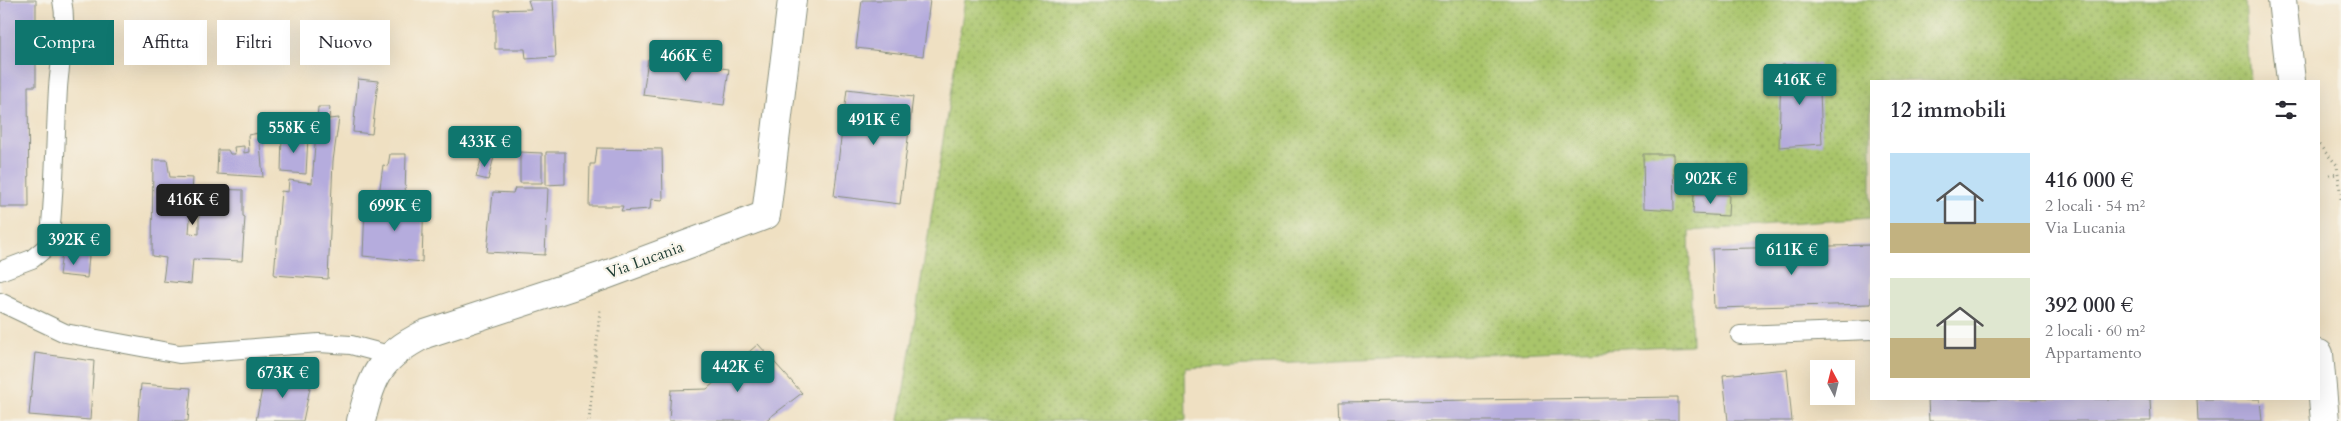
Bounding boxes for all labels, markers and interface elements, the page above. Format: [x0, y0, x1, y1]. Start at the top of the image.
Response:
chip: Compra [15, 20, 114, 65]
chip: Affitta [124, 20, 207, 65]
chip: Filtri [217, 20, 290, 65]
chip: Nuovo [300, 20, 390, 65]
pin: 466K € [645, 39, 727, 82]
text: 466K € [660, 45, 712, 67]
pin: 416K € [1759, 64, 1841, 106]
text: 416K € [1774, 69, 1826, 91]
text: 12 immobili [1890, 96, 2006, 125]
icon: filters [2272, 96, 2300, 124]
pin: 491K € [833, 104, 915, 146]
text: 491K € [848, 109, 900, 131]
pin: 558K € [253, 112, 335, 154]
text: 558K € [268, 117, 320, 139]
pin: 433K € [444, 126, 526, 168]
text: 433K € [459, 131, 511, 153]
pin: 902K € [1670, 162, 1752, 205]
text: 416 000 € [2045, 166, 2133, 195]
text: 902K € [1685, 168, 1737, 190]
icon: home [1930, 173, 1990, 233]
pin: 416K € [152, 184, 234, 226]
text: 416K € [167, 189, 219, 211]
pin: 699K € [354, 190, 436, 232]
text: 699K € [369, 195, 421, 217]
text: 2 locali · 54 m² [2045, 195, 2145, 217]
text: Via Lucania [2045, 217, 2126, 239]
pin: 392K € [33, 224, 115, 266]
text: 392K € [48, 229, 100, 251]
pin: 611K € [1751, 234, 1833, 276]
street label: Via Lucania [603, 236, 687, 284]
text: 611K € [1766, 239, 1818, 261]
text: 392 000 € [2045, 291, 2133, 320]
icon: home [1930, 298, 1990, 358]
text: 2 locali · 60 m² [2045, 320, 2145, 342]
text: Appartamento [2045, 342, 2142, 364]
pin: 442K € [697, 350, 779, 393]
pin: 673K € [242, 356, 324, 399]
text: 442K € [712, 356, 764, 378]
north arrow [1810, 360, 1855, 405]
map controls [1810, 360, 1855, 405]
text: 673K € [257, 362, 309, 384]

